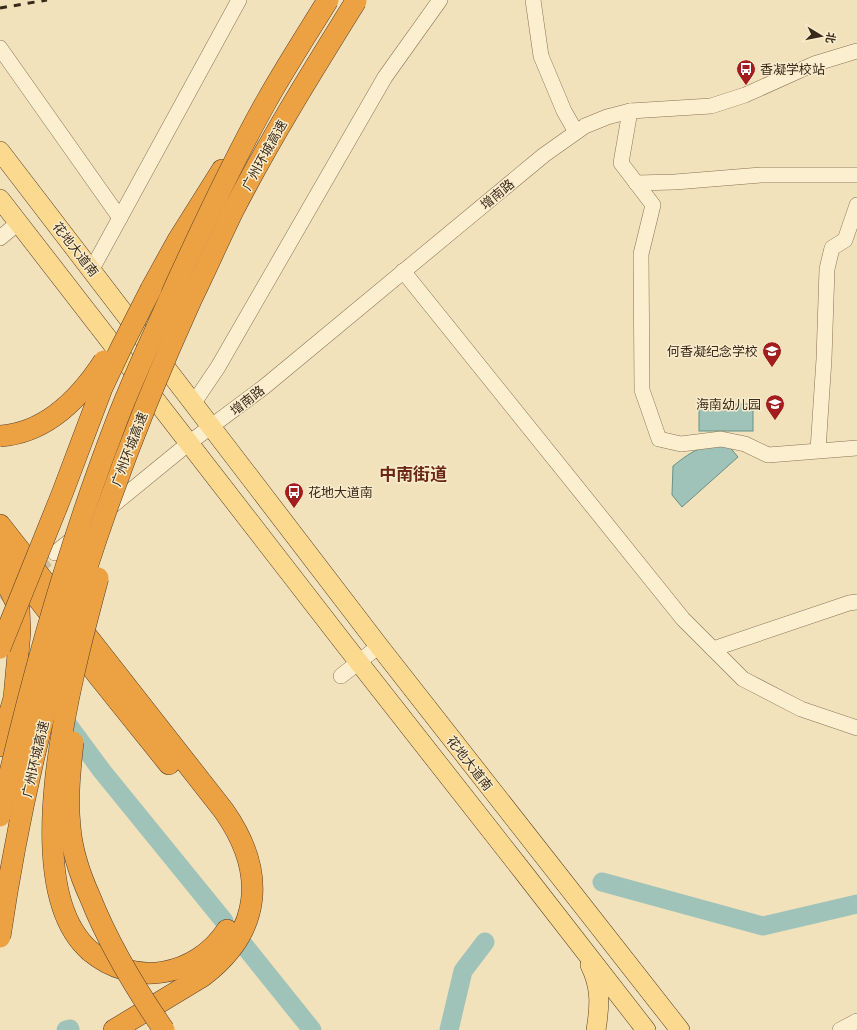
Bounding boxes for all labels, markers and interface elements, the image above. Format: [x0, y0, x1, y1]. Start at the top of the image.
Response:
north arrow [801, 16, 841, 56]
text: 北 [824, 31, 838, 44]
bus stop icon: 香凝学校站 [735, 58, 757, 86]
place label: 香凝学校站 [760, 62, 825, 77]
street label: 广州环城高速 [239, 117, 290, 193]
street label: 增南路 [478, 176, 517, 213]
street label: 花地大道南 [50, 219, 102, 280]
school or university icon: 何香凝纪念学校 [761, 340, 783, 368]
place label: 何香凝纪念学校 [667, 344, 758, 359]
street label: 增南路 [227, 382, 267, 418]
school or university icon: 海南幼儿园 [764, 393, 786, 421]
place label: 海南幼儿园 [696, 397, 761, 412]
street label: 广州环城高速 [108, 410, 150, 488]
district label: 中南街道 [379, 465, 447, 484]
bus stop icon: 花地大道南 [283, 481, 305, 509]
place label: 花地大道南 [308, 485, 373, 500]
street label: 广州环城高速 [19, 719, 52, 799]
street label: 花地大道南 [444, 733, 496, 794]

